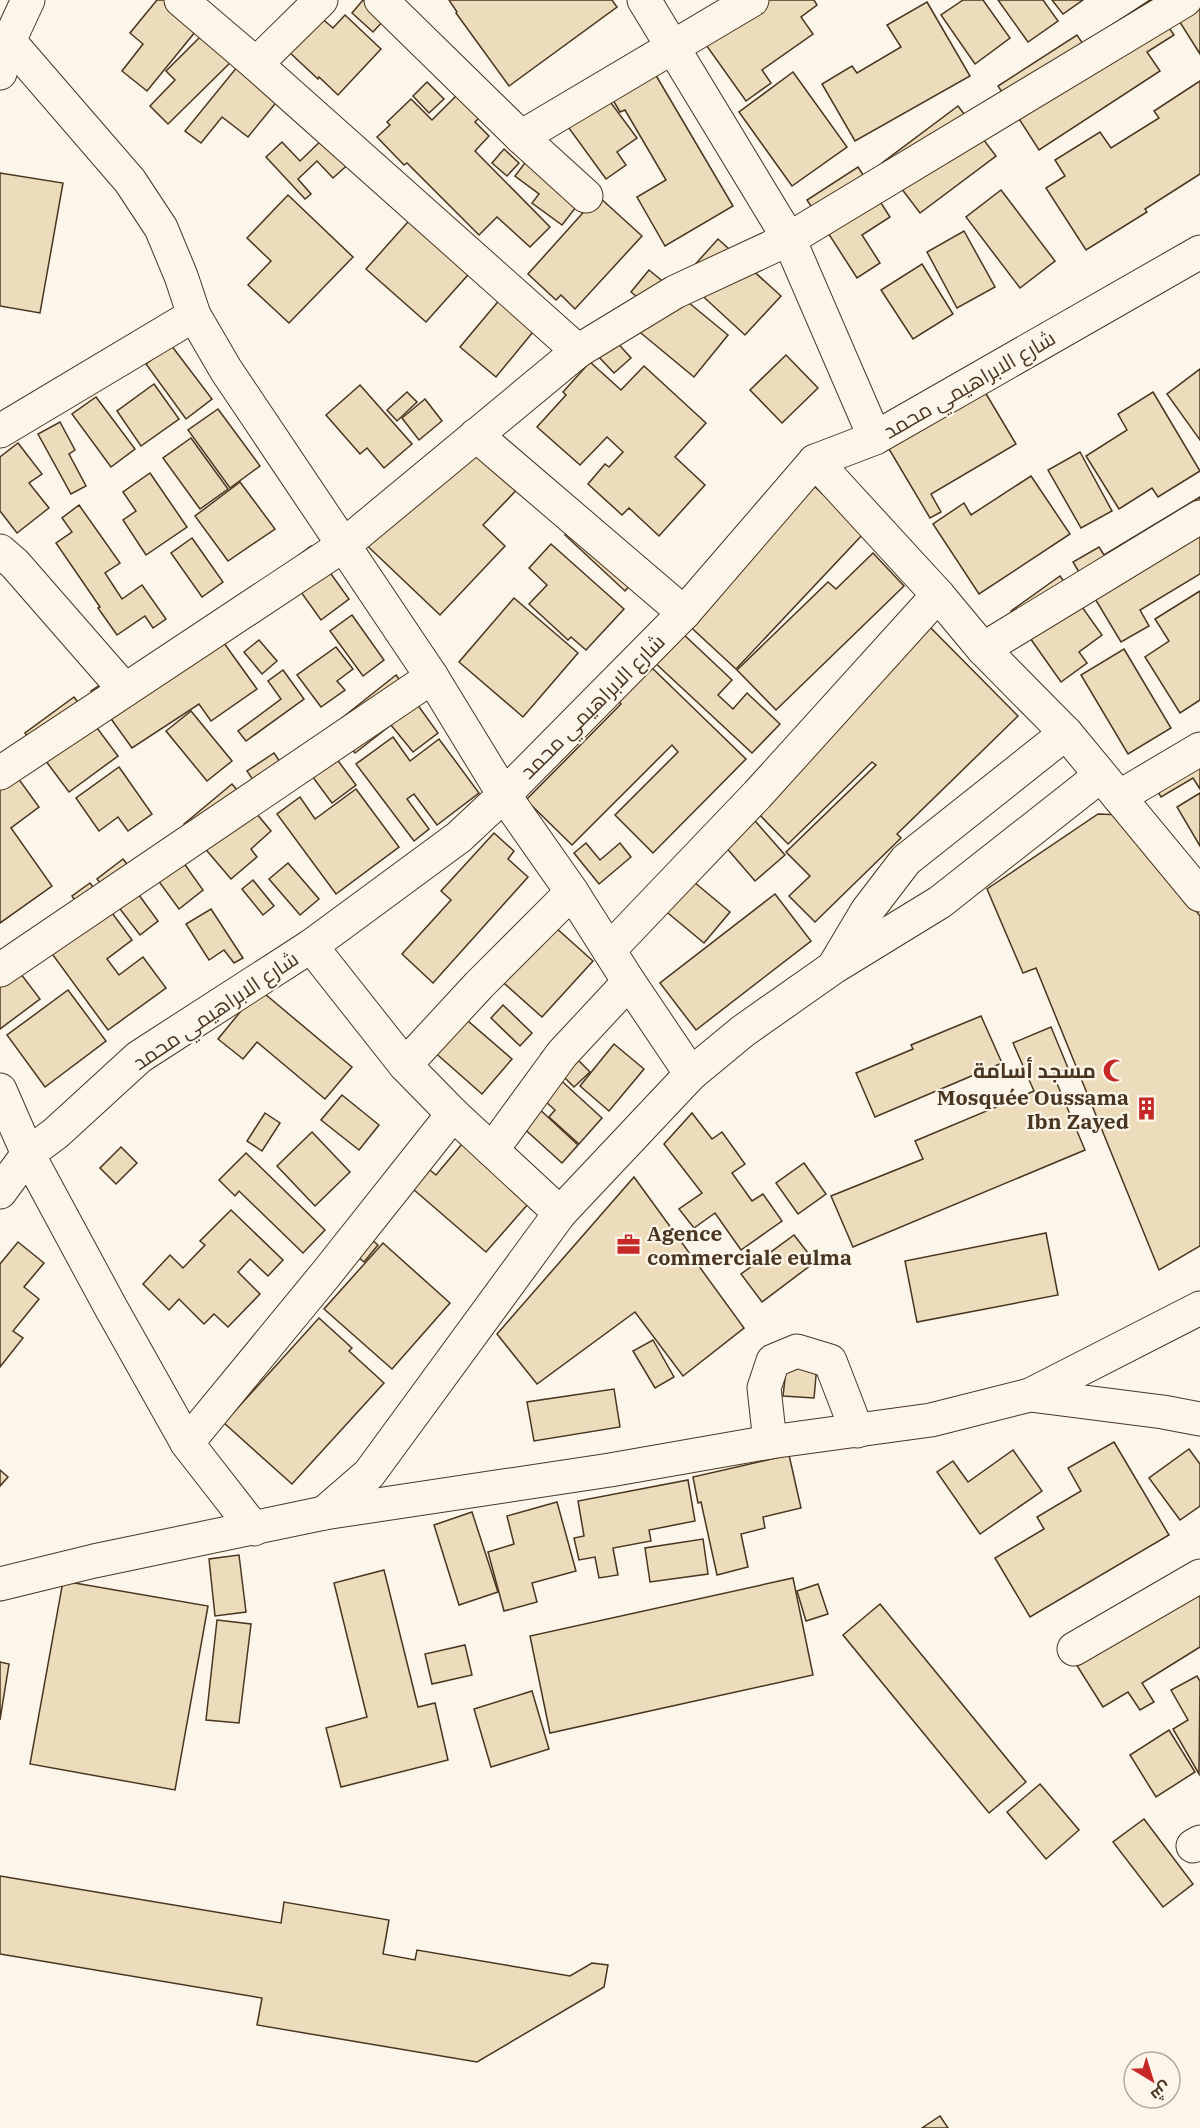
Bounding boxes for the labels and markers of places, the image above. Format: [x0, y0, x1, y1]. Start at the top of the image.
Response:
place label: مسجد أسامة [973, 1056, 1096, 1084]
mosque icon: مسجد أسامة [1101, 1057, 1127, 1083]
place label: Mosquée Oussama Ibn Zayed [937, 1083, 1129, 1135]
building icon: Mosquée Oussama Ibn Zayed [1134, 1096, 1160, 1122]
place label: Agence commerciale eulma [647, 1219, 852, 1271]
office icon: Agence commerciale eulma [616, 1232, 642, 1258]

